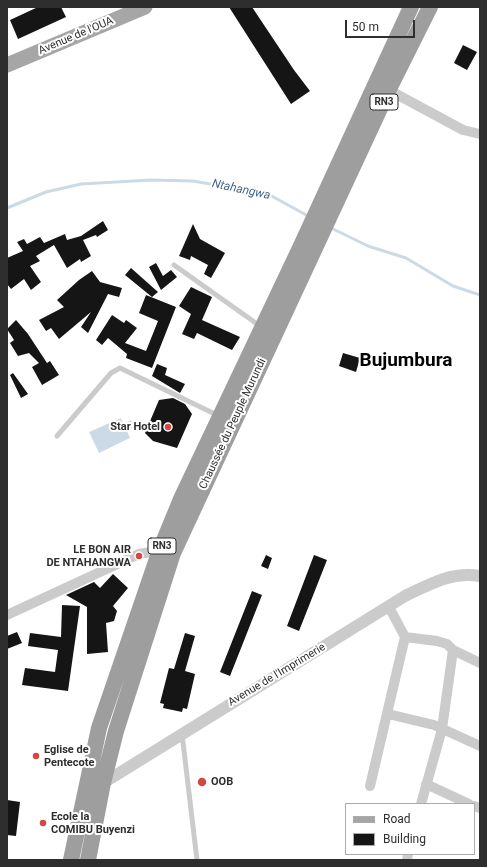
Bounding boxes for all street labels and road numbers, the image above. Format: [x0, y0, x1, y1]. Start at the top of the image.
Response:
street label: Avenue de l'OUA [37, 14, 115, 58]
road number: RN3 [370, 94, 398, 110]
street label: Chaussée du Peuple Murundi [197, 357, 269, 491]
road number: RN3 [148, 538, 176, 554]
street label: Avenue de l'Imprimerie [226, 641, 328, 709]

